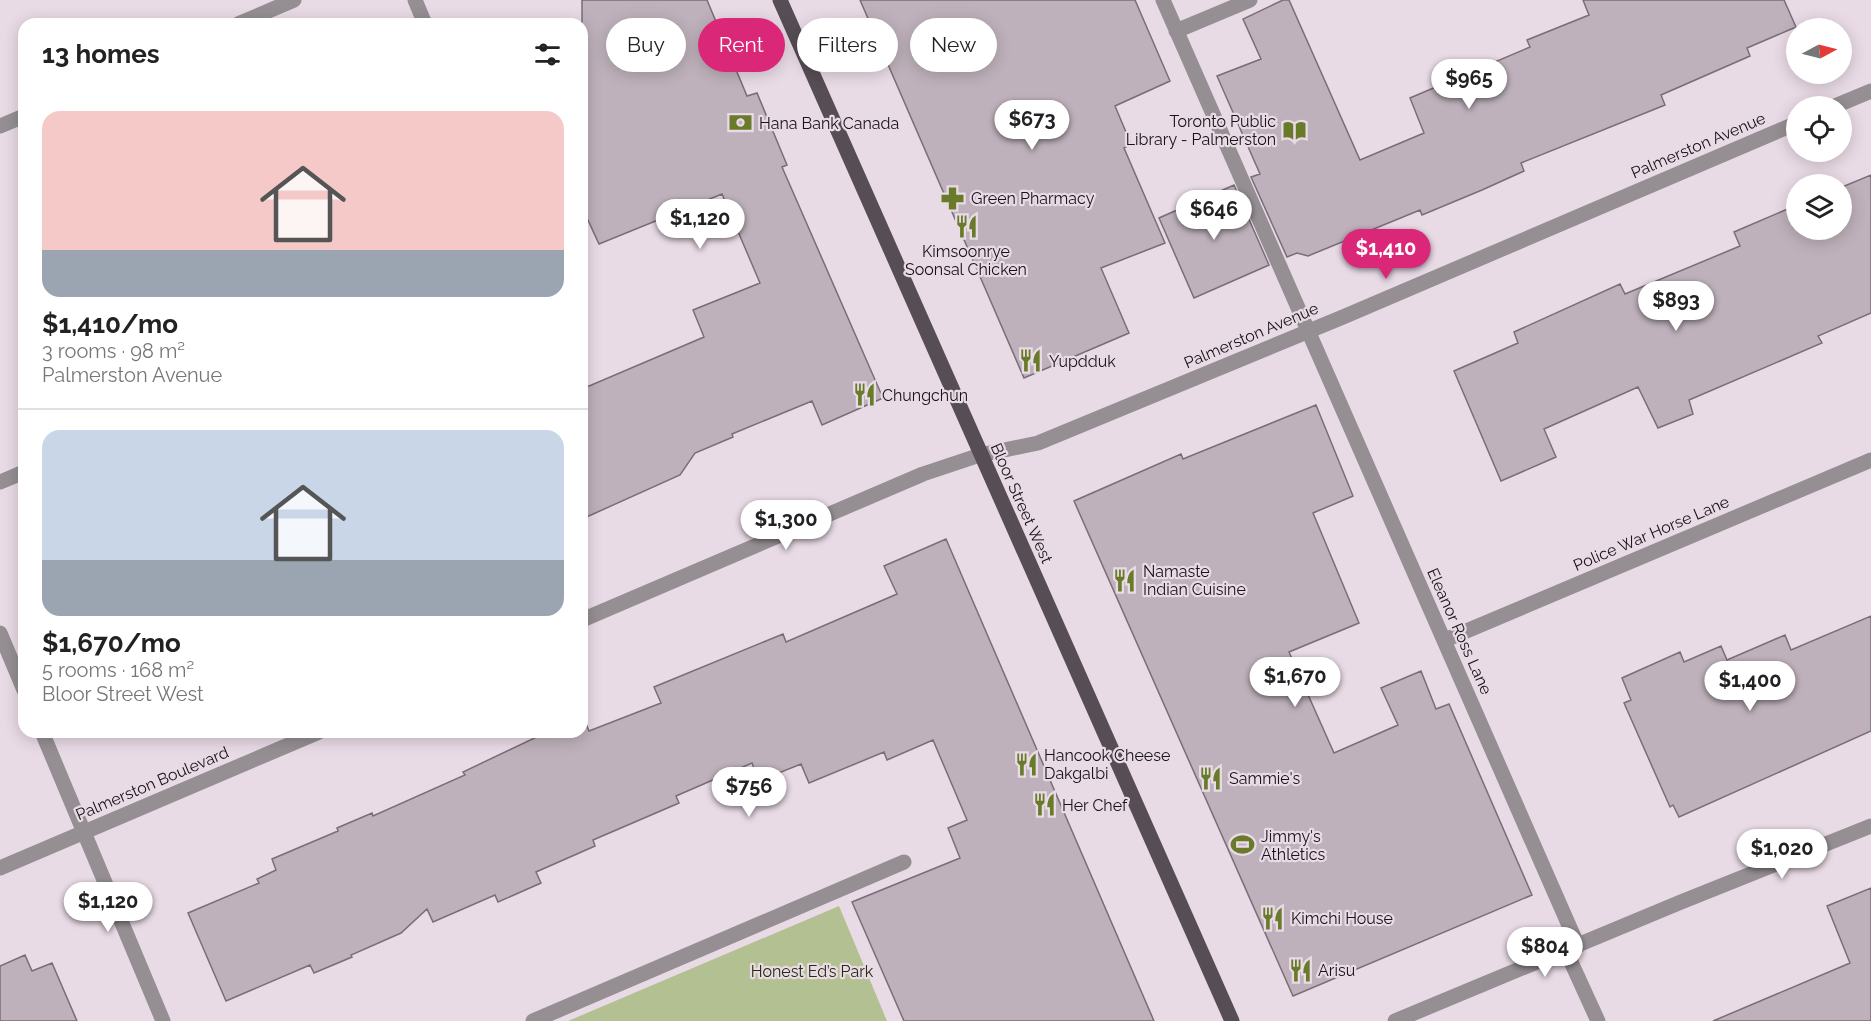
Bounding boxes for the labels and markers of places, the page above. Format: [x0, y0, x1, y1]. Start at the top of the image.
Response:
pin: $965 [1433, 59, 1505, 110]
pin: $673 [996, 100, 1068, 151]
bank icon: Hana Bank Canada [728, 110, 754, 136]
place label: Toronto Public Library - Palmerston [1126, 112, 1276, 149]
place label: Hana Bank Canada [759, 114, 899, 133]
library icon: Toronto Public Library - Palmerston [1281, 117, 1307, 143]
pharmacy icon: Green Pharmacy [940, 185, 966, 211]
place label: Green Pharmacy [971, 189, 1095, 208]
pin: $646 [1178, 190, 1250, 241]
pin: $1,120 [651, 199, 749, 250]
restaurant icon: Kimsoonrye Soonsal Chicken [953, 213, 979, 239]
pin: $1,410 [1337, 229, 1435, 280]
place label: Kimsoonrye Soonsal Chicken [905, 242, 1027, 279]
pin: $893 [1640, 281, 1712, 332]
restaurant icon: Yupdduk [1018, 348, 1044, 374]
place label: Yupdduk [1049, 352, 1116, 371]
restaurant icon: Chungchun [851, 382, 877, 408]
place label: Chungchun [882, 386, 968, 405]
pin: $1,300 [737, 500, 835, 551]
place label: Namaste Indian Cuisine [1143, 562, 1246, 599]
restaurant icon: Namaste Indian Cuisine [1112, 567, 1138, 593]
pin: $1,670 [1246, 657, 1344, 708]
pin: $1,400 [1701, 661, 1799, 712]
place label: Hancook Cheese Dakgalbi [1044, 746, 1170, 783]
restaurant icon: Hancook Cheese Dakgalbi [1013, 751, 1039, 777]
restaurant icon: Sammie's [1198, 765, 1224, 791]
pin: $756 [713, 767, 785, 818]
place label: Sammie's [1229, 769, 1301, 788]
restaurant icon: Her Chef [1031, 792, 1057, 818]
place label: Her Chef [1062, 796, 1128, 815]
place label: Jimmy's Athletics [1261, 827, 1325, 864]
pin: $1,020 [1733, 829, 1831, 880]
sports icon: Jimmy's Athletics [1230, 832, 1256, 858]
pin: $1,120 [59, 882, 157, 933]
restaurant icon: Kimchi House [1260, 905, 1286, 931]
place label: Kimchi House [1291, 909, 1393, 928]
pin: $804 [1509, 927, 1581, 978]
restaurant icon: Arisu [1287, 957, 1313, 983]
place label: Arisu [1318, 961, 1355, 980]

